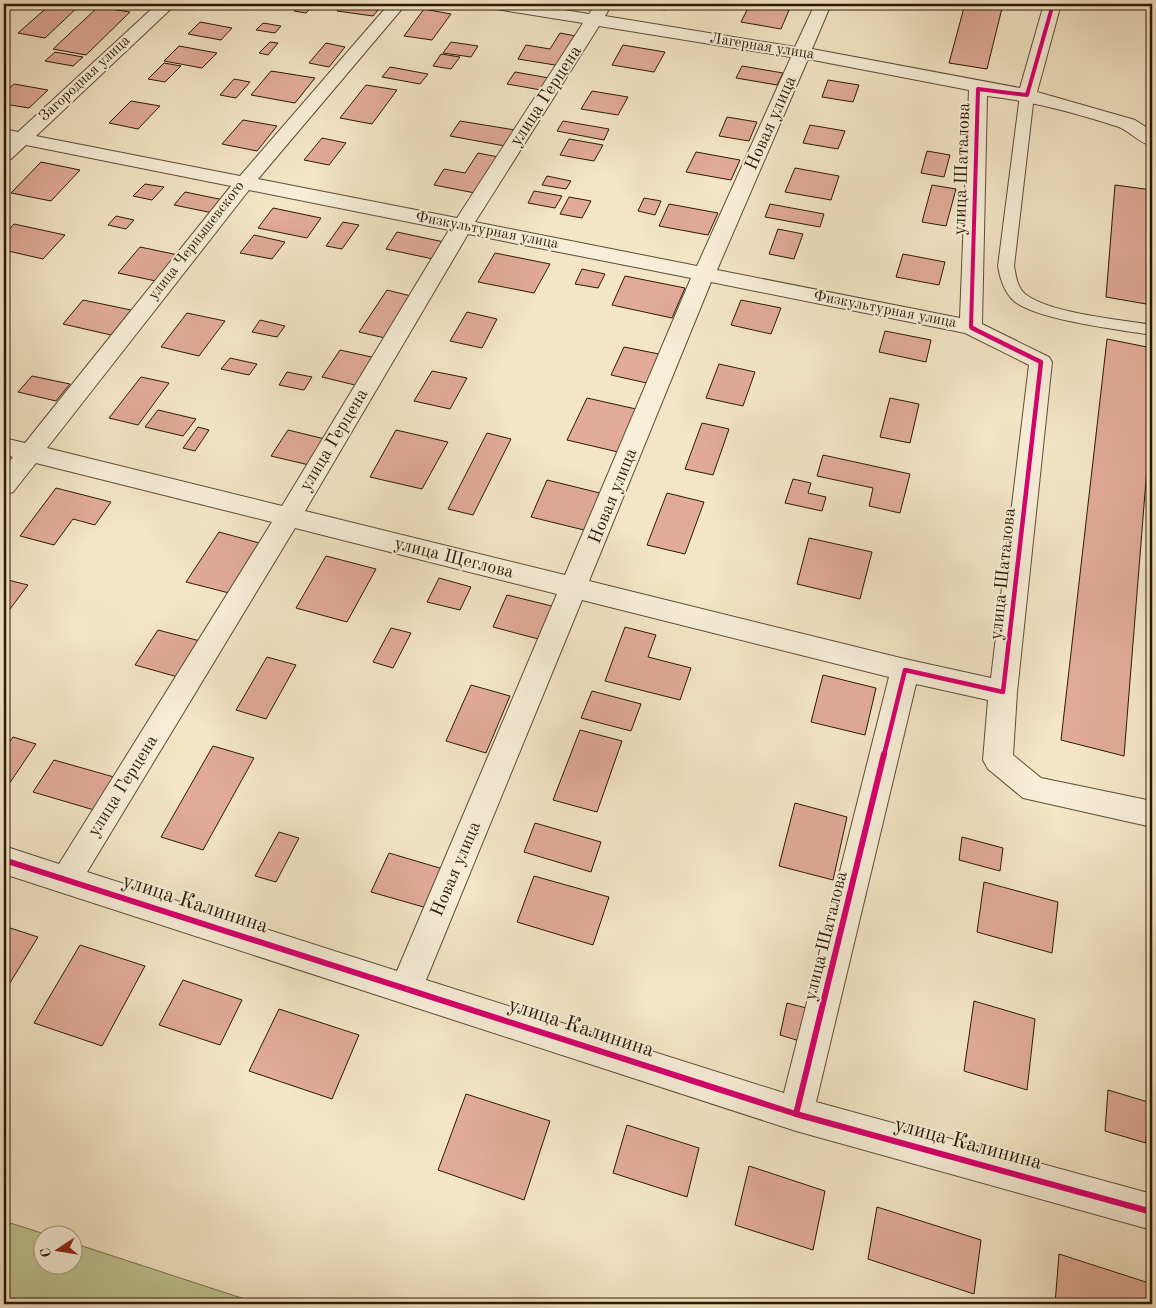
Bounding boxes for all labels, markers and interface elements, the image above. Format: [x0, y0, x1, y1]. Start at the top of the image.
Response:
street label: Лагерная улица [709, 31, 816, 63]
street label: Загородная улица [37, 33, 134, 125]
street label: улица Герцена [507, 42, 585, 150]
street label: Новая улица [742, 73, 800, 173]
street label: улица Шаталова [951, 102, 973, 236]
street label: улица Чернышевского [146, 179, 248, 303]
street label: Физкультурная улица [414, 210, 560, 252]
street label: Физкультурная улица [812, 289, 958, 331]
street label: улица Герцена [296, 386, 372, 494]
street label: Новая улица [586, 446, 640, 546]
street label: улица Шаталова [987, 507, 1019, 641]
street label: улица Щеглова [392, 534, 516, 582]
street label: улица Герцена [85, 732, 161, 840]
street label: Новая улица [428, 819, 484, 919]
street label: улица Шаталова [801, 869, 851, 1003]
street label: улица Калинина [120, 871, 270, 937]
street label: улица Калинина [506, 995, 656, 1061]
street label: улица Калинина [892, 1114, 1044, 1174]
north arrow [32, 1226, 82, 1276]
text: С [38, 1247, 54, 1258]

